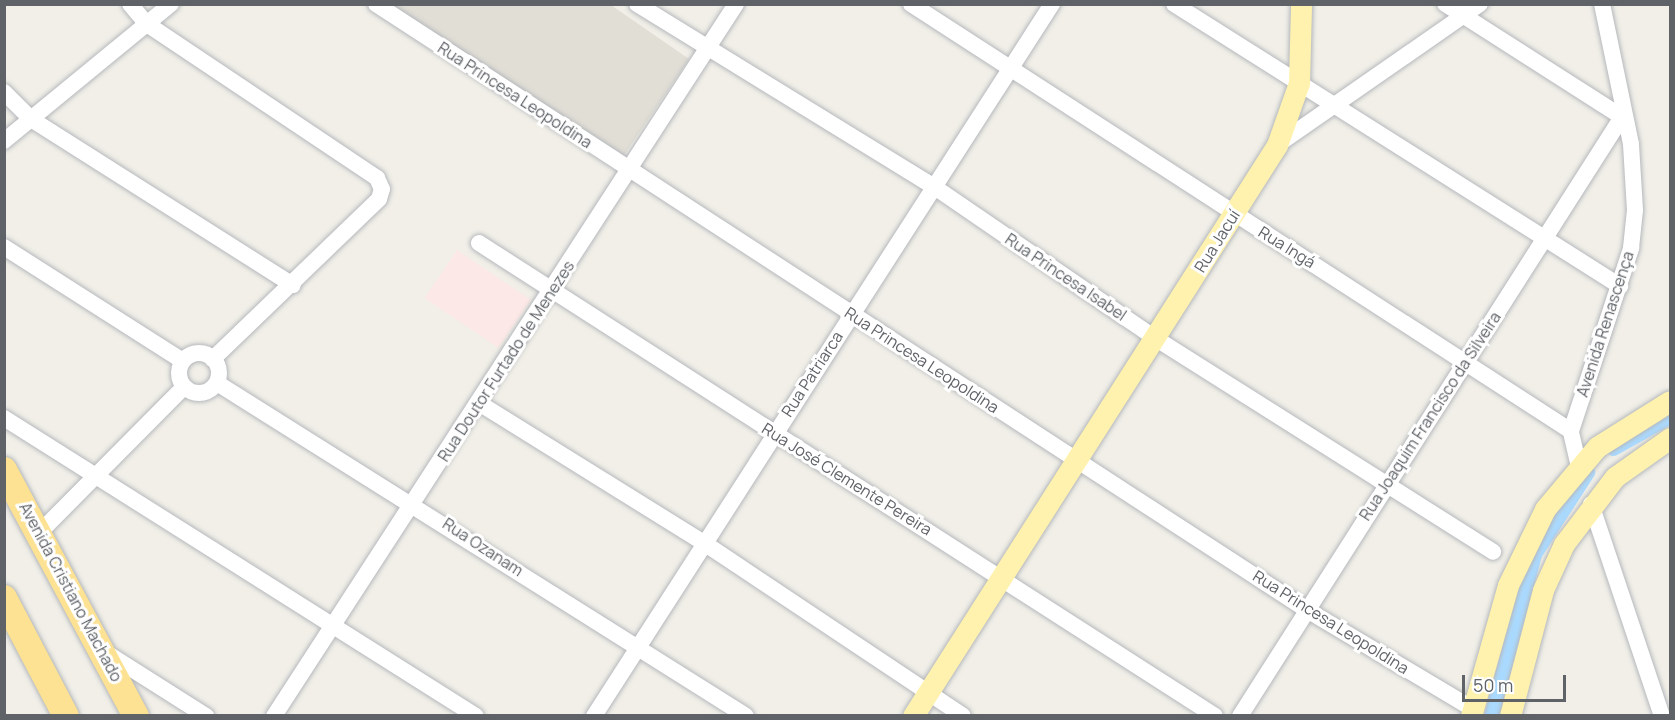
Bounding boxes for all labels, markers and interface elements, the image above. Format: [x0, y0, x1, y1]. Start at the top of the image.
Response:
street label: Rua Princesa Leopoldina [434, 38, 596, 152]
street label: Rua Jacuí [1190, 206, 1244, 276]
street label: Rua Ingá [1255, 222, 1319, 272]
street label: Rua Princesa Isabel [1002, 229, 1130, 325]
street label: Avenida Renascença [1572, 249, 1638, 399]
street label: Rua Doutor Furtado de Menezes [434, 257, 578, 465]
street label: Rua Princesa Leopoldina [841, 303, 1003, 417]
street label: Rua Joaquim Francisco da Silveira [1355, 308, 1505, 524]
street label: Rua Patriarca [777, 328, 847, 420]
street label: Rua José Clemente Pereira [759, 419, 935, 539]
street label: Avenida Cristiano Machado [16, 499, 126, 685]
street label: Rua Ozanam [439, 514, 527, 580]
street label: Rua Princesa Leopoldina [1250, 566, 1412, 678]
scale bar [1465, 663, 1568, 701]
text: 50 m [1473, 673, 1513, 697]

